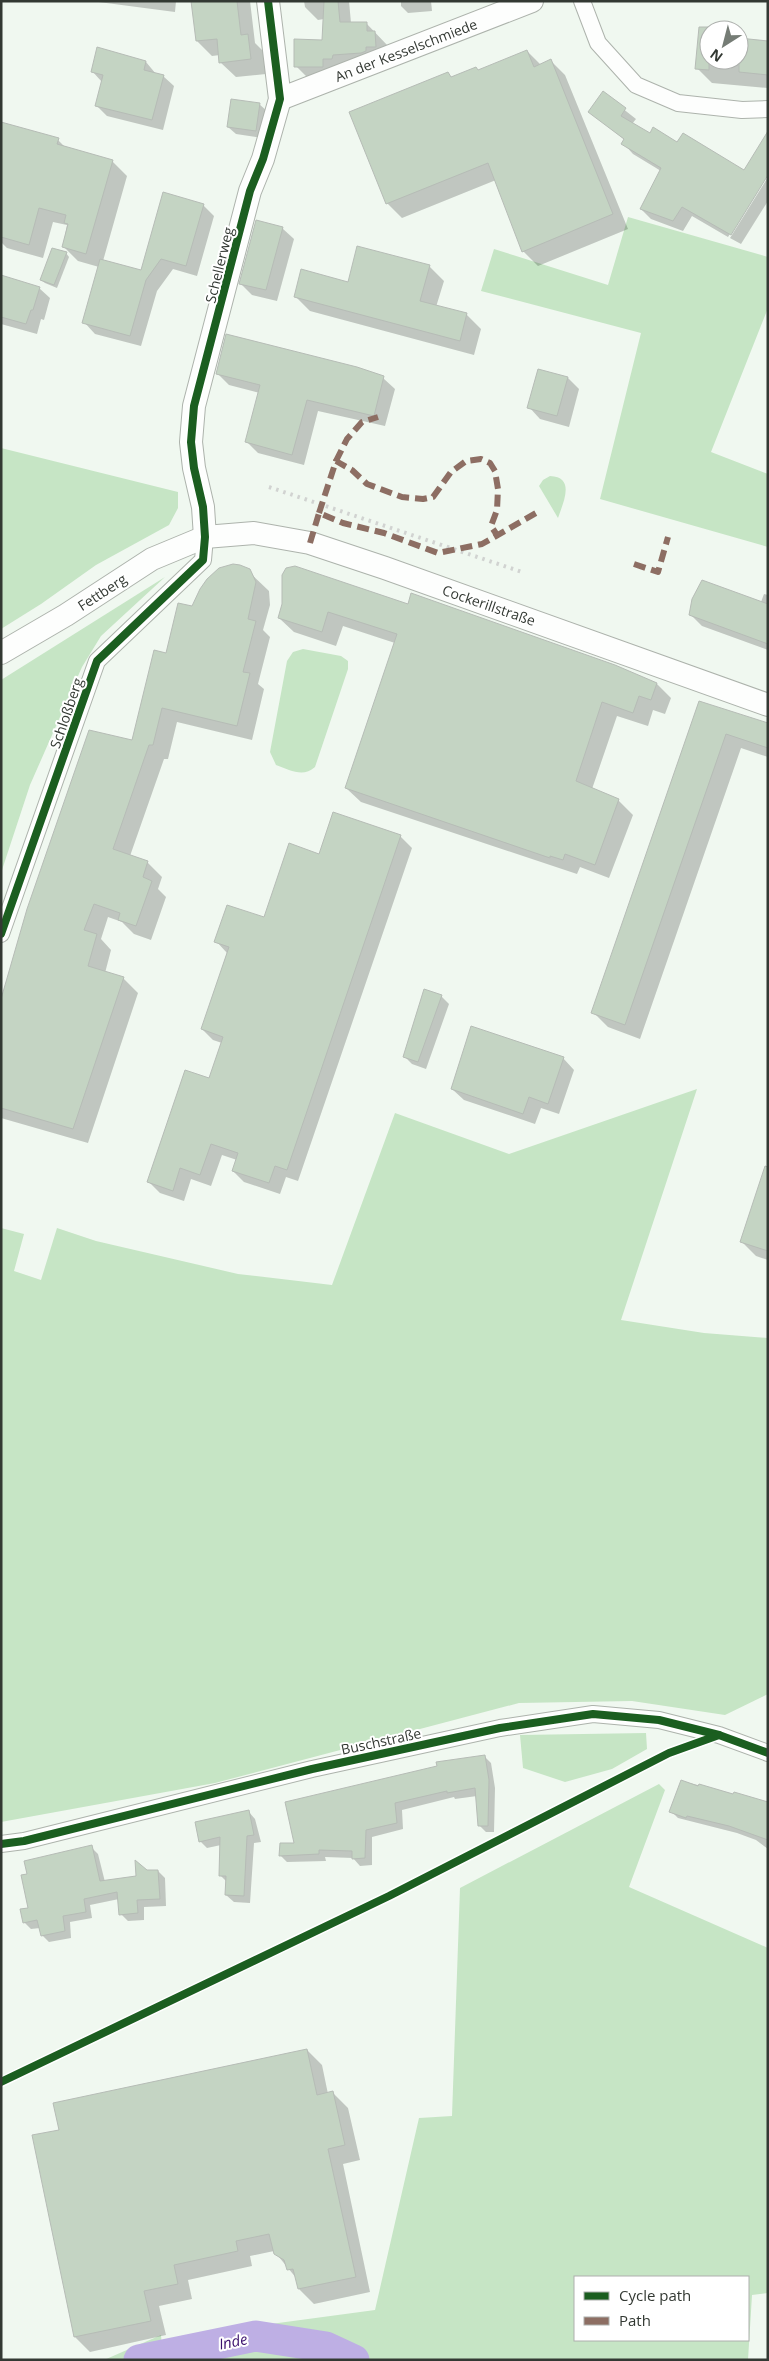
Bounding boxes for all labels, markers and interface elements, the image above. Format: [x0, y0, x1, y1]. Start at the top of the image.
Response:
street label: An der Kesselschmiede [332, 14, 480, 86]
north arrow [699, 20, 749, 70]
text: N [706, 45, 726, 67]
street label: Schellerweg [200, 225, 238, 305]
street label: Fettberg [74, 569, 130, 615]
street label: Cockerillstraße [440, 580, 538, 630]
street label: Schloßberg [45, 675, 87, 751]
street label: Buschstraße [339, 1723, 423, 1759]
legend [574, 2276, 749, 2341]
text: Cycle path [619, 2285, 691, 2305]
text: Path [619, 2310, 651, 2330]
water label: Inde [217, 2328, 250, 2354]

